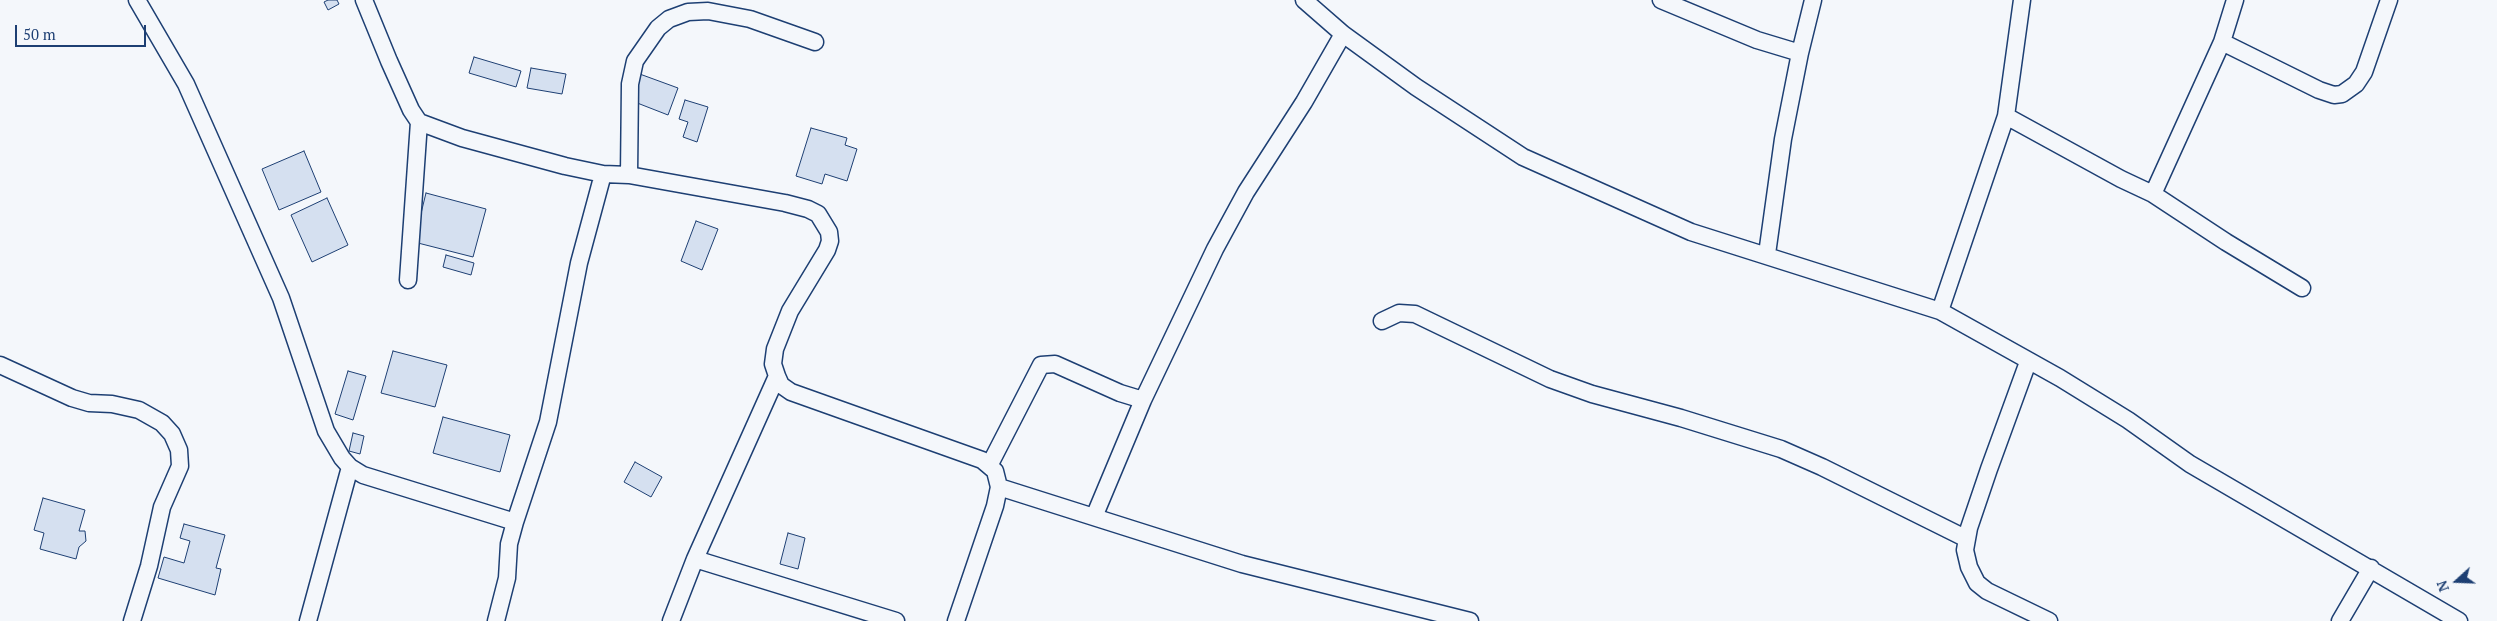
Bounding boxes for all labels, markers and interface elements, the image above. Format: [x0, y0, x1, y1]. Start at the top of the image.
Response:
scale bar [18, 15, 149, 47]
text: 50 m [23, 24, 56, 44]
north arrow [2432, 556, 2482, 606]
text: N [2432, 578, 2453, 595]

